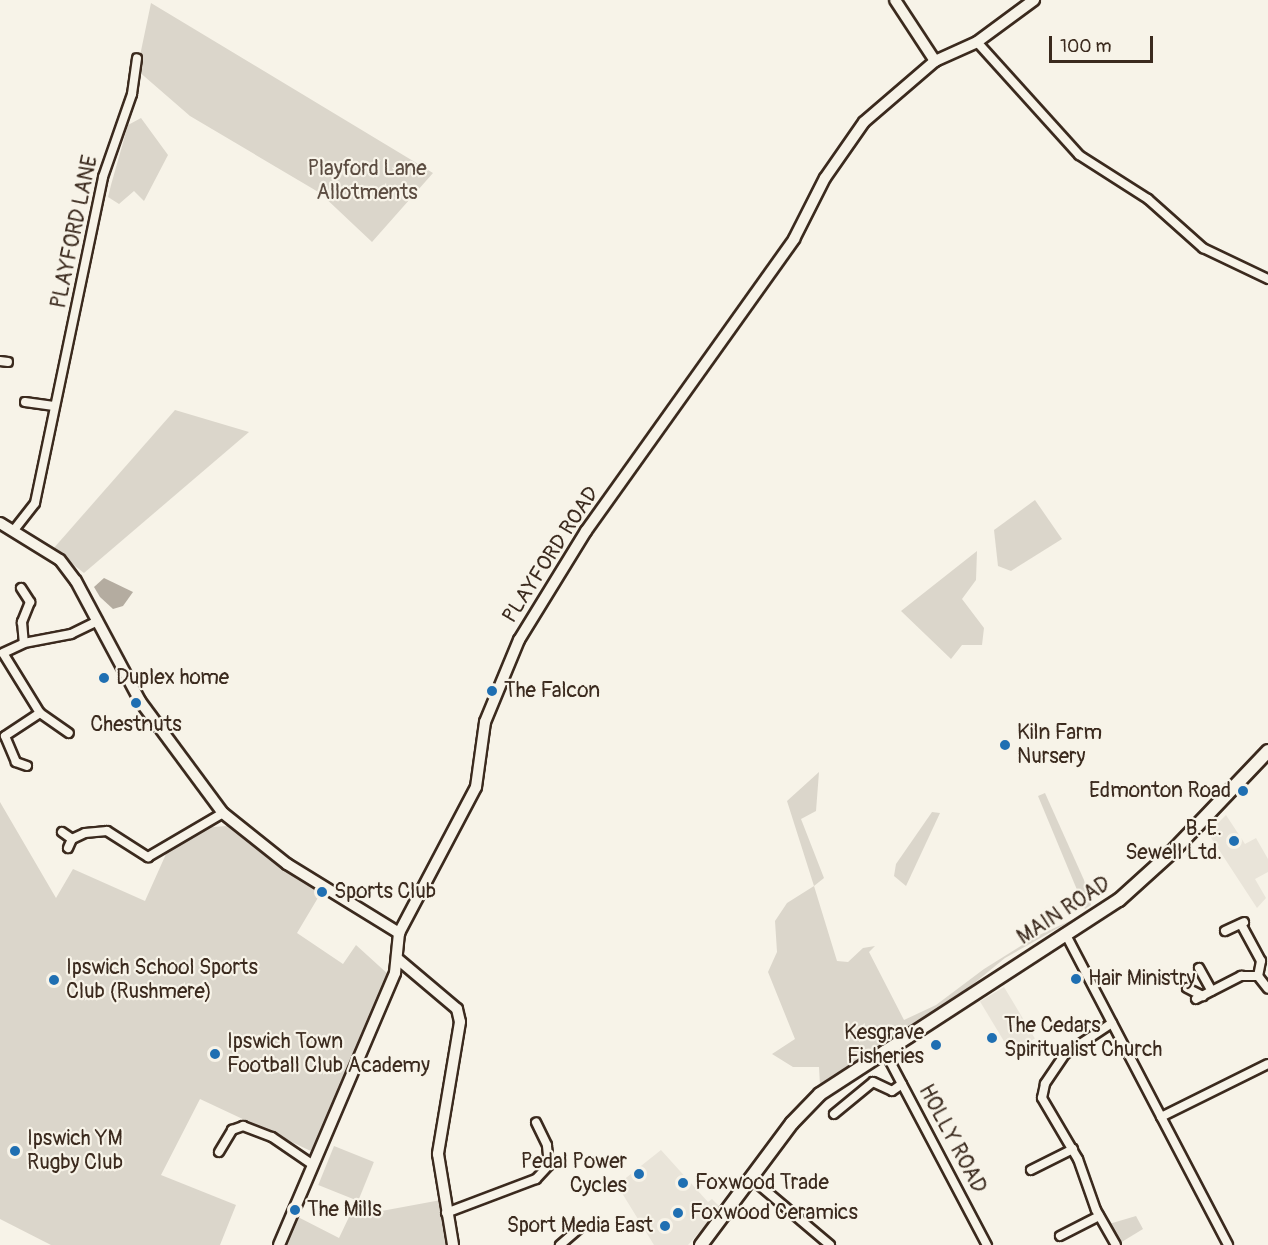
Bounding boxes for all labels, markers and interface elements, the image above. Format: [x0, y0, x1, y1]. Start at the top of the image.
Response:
scale bar [1052, 24, 1156, 62]
text: 100 m [1060, 35, 1112, 58]
street label: PLAYFORD LANE [46, 153, 104, 311]
park label: Playford Lane Allotments [307, 156, 427, 206]
street label: PLAYFORD ROAD [498, 482, 604, 628]
place label: Duplex home [116, 665, 229, 691]
marker: Duplex home [97, 671, 111, 685]
place label: The Falcon [504, 678, 600, 704]
marker: The Falcon [485, 684, 499, 698]
marker: Chestnuts [129, 696, 143, 710]
place label: Chestnuts [90, 712, 182, 738]
place label: Kiln Farm Nursery [1017, 720, 1102, 770]
marker: Kiln Farm Nursery [998, 738, 1012, 752]
place label: Edmonton Road [1089, 778, 1231, 804]
marker: Edmonton Road [1236, 784, 1250, 798]
place label: B. E. Sewell Ltd. [1125, 816, 1222, 866]
marker: B. E. Sewell Ltd. [1227, 834, 1241, 848]
street label: MAIN ROAD [1013, 872, 1115, 950]
place label: Sports Club [334, 879, 436, 905]
marker: Sports Club [315, 885, 329, 899]
place label: Ipswich School Sports Club (Rushmere) [66, 955, 258, 1005]
place label: Hair Ministry [1088, 966, 1195, 992]
marker: Hair Ministry [1069, 972, 1083, 986]
marker: Ipswich School Sports Club (Rushmere) [47, 973, 61, 987]
place label: The Cedars Spiritualist Church [1004, 1013, 1162, 1063]
place label: Kesgrave Fisheries [844, 1020, 924, 1070]
place label: Ipswich Town Football Club Academy [227, 1029, 430, 1079]
marker: The Cedars Spiritualist Church [985, 1031, 999, 1045]
marker: Kesgrave Fisheries [929, 1038, 943, 1052]
marker: Ipswich Town Football Club Academy [208, 1047, 222, 1061]
street label: HOLLY ROAD [913, 1080, 991, 1198]
place label: Ipswich YM Rugby Club [27, 1126, 123, 1176]
marker: Ipswich YM Rugby Club [8, 1144, 22, 1158]
place label: Pedal Power Cycles [521, 1149, 627, 1199]
marker: Pedal Power Cycles [632, 1167, 646, 1181]
place label: Foxwood Trade [695, 1170, 829, 1196]
marker: Foxwood Trade [676, 1176, 690, 1190]
place label: The Mills [307, 1197, 382, 1223]
place label: Foxwood Ceramics [690, 1200, 858, 1226]
marker: The Mills [288, 1203, 302, 1217]
marker: Foxwood Ceramics [671, 1206, 685, 1220]
place label: Sport Media East [507, 1213, 653, 1239]
marker: Sport Media East [658, 1219, 672, 1233]

